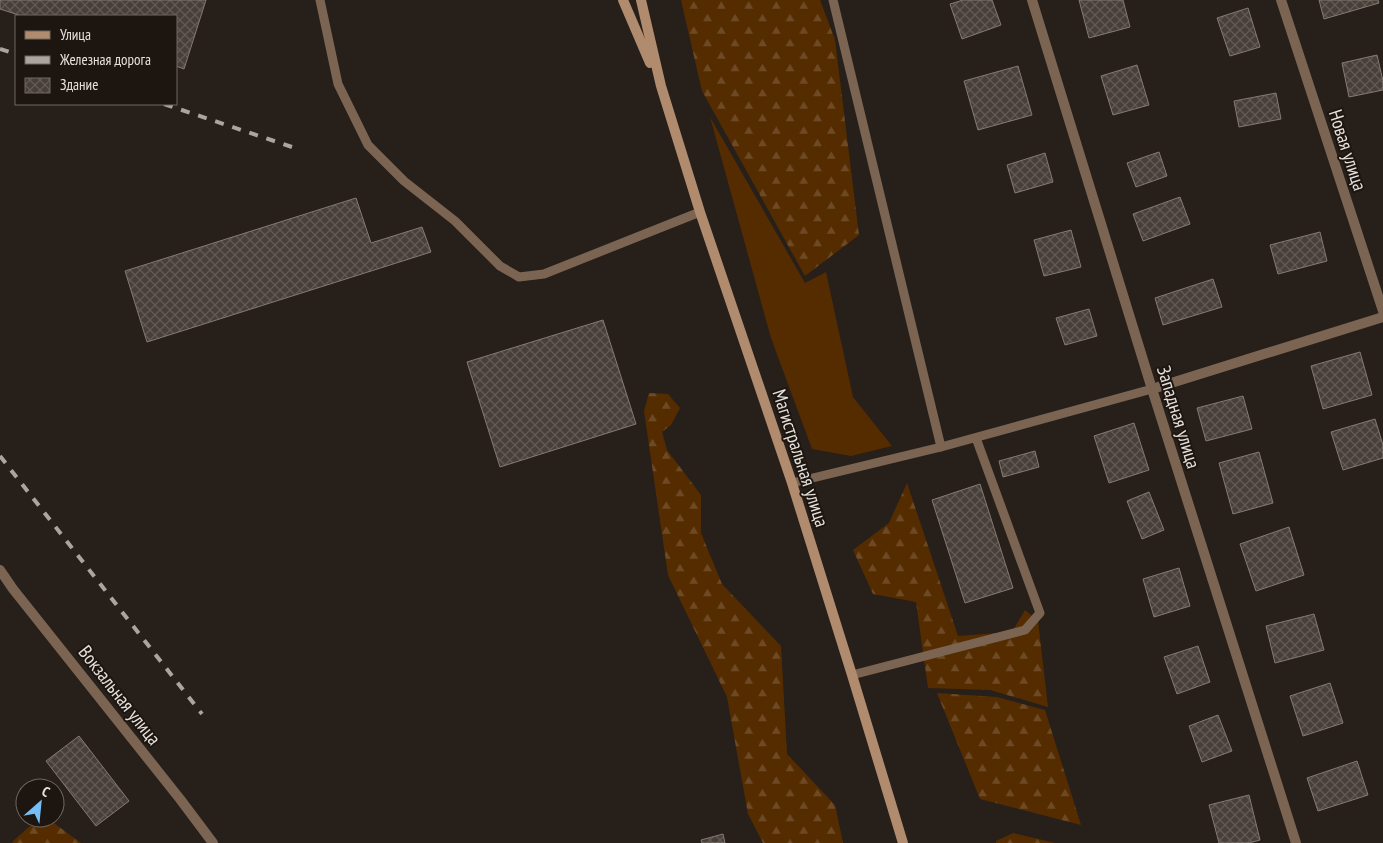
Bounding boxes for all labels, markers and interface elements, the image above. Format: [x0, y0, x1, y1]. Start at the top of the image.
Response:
legend [15, 15, 178, 105]
text: Улица [60, 25, 91, 44]
text: Железная дорога [59, 50, 151, 69]
text: Здание [60, 75, 98, 94]
street label: Новая улица [1324, 106, 1372, 194]
street label: Западная улица [1152, 363, 1206, 471]
street label: Магистральная улица [767, 386, 835, 530]
street label: Вокзальная улица [74, 640, 166, 750]
north arrow [15, 778, 65, 828]
text: С [39, 782, 53, 801]

